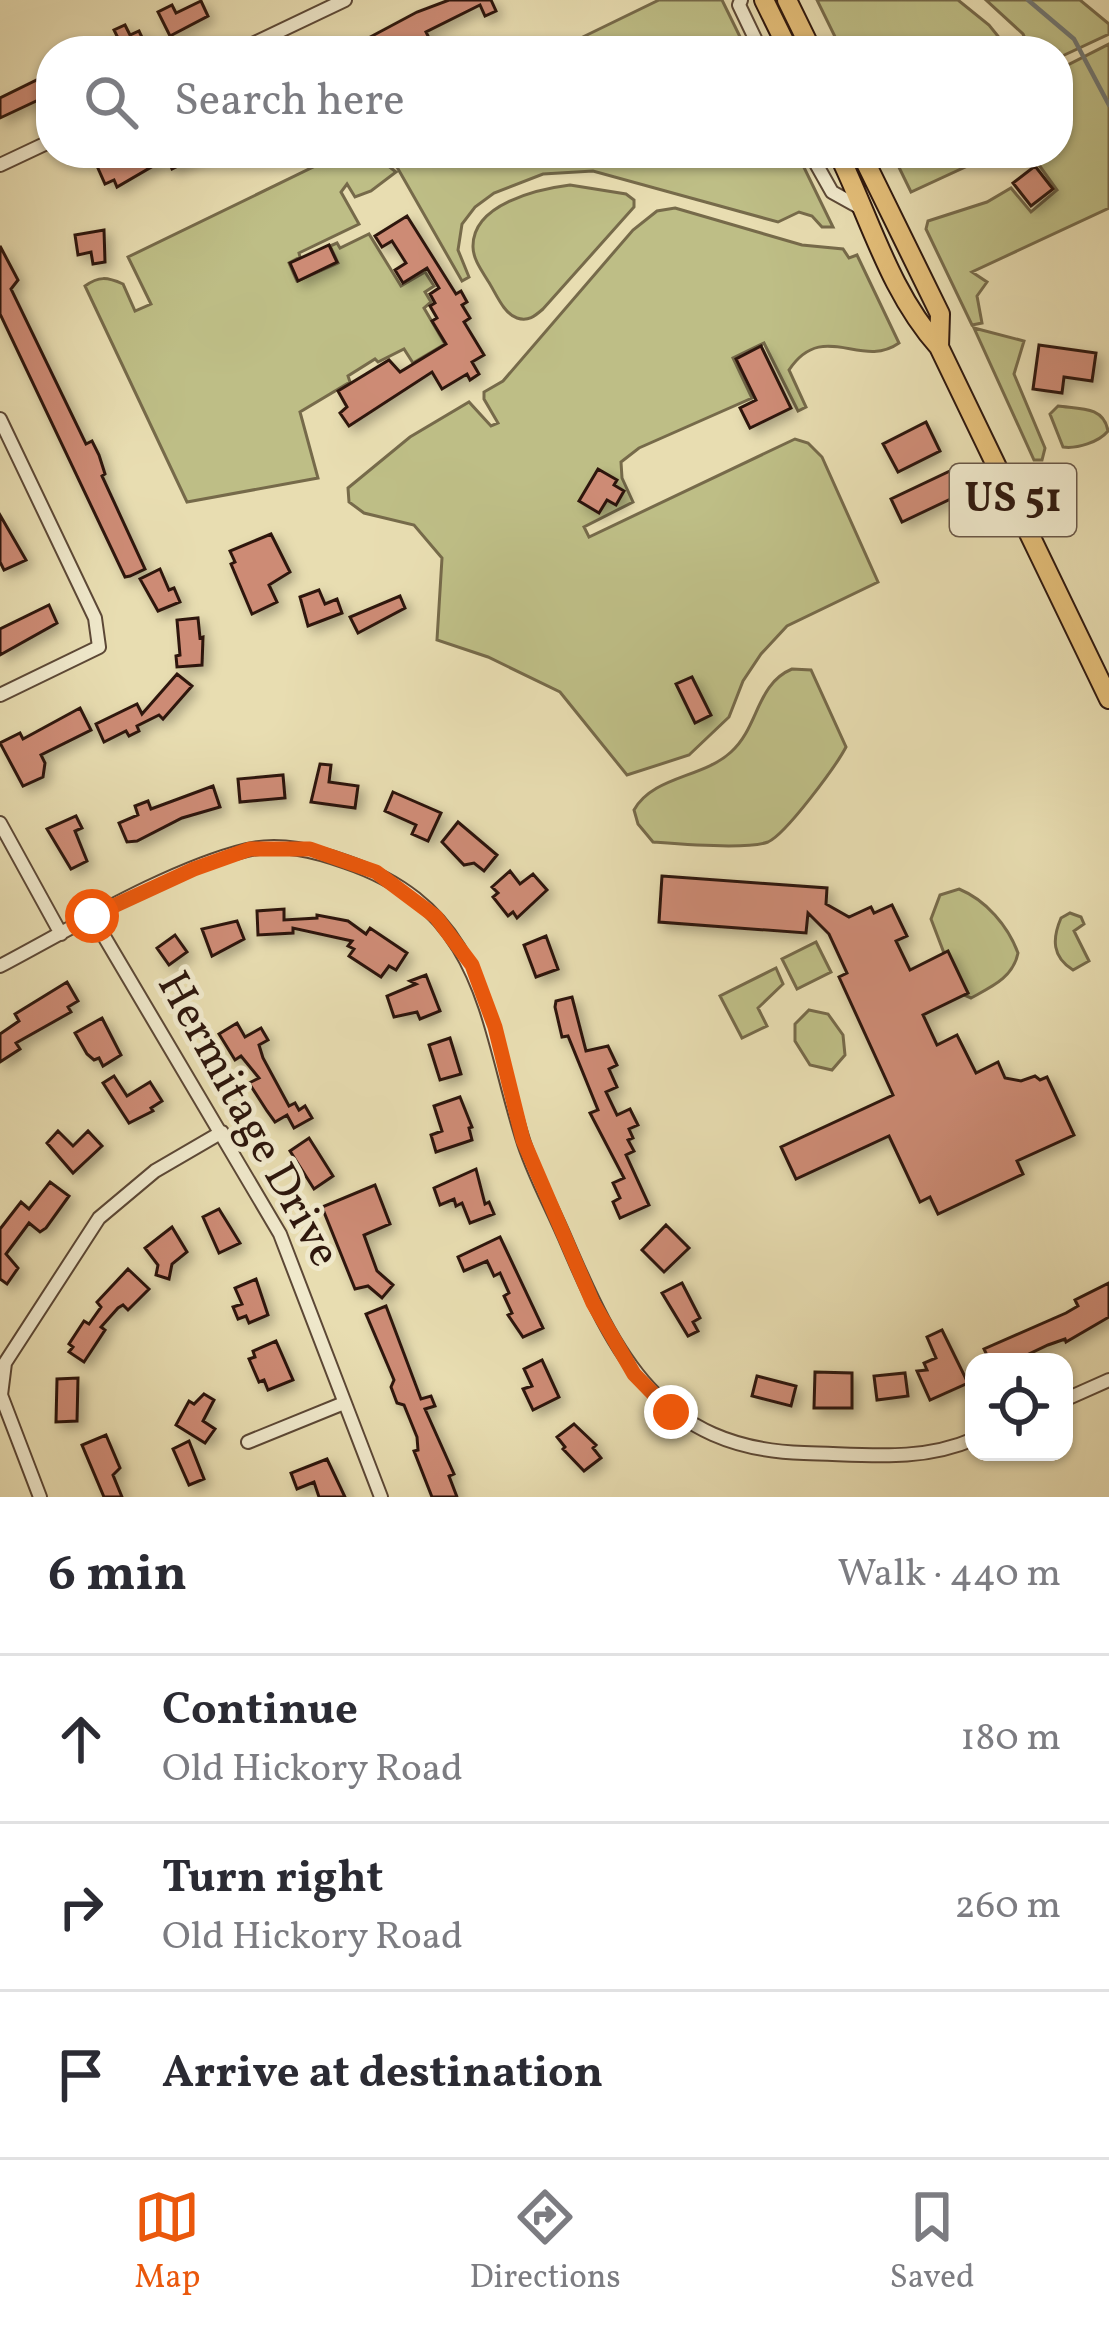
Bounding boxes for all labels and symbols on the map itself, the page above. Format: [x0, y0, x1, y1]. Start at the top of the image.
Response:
road number: US 51 [950, 464, 1076, 536]
route start [65, 889, 119, 943]
street label: Hermitage Drive [140, 961, 354, 1279]
route end [644, 1385, 698, 1439]

